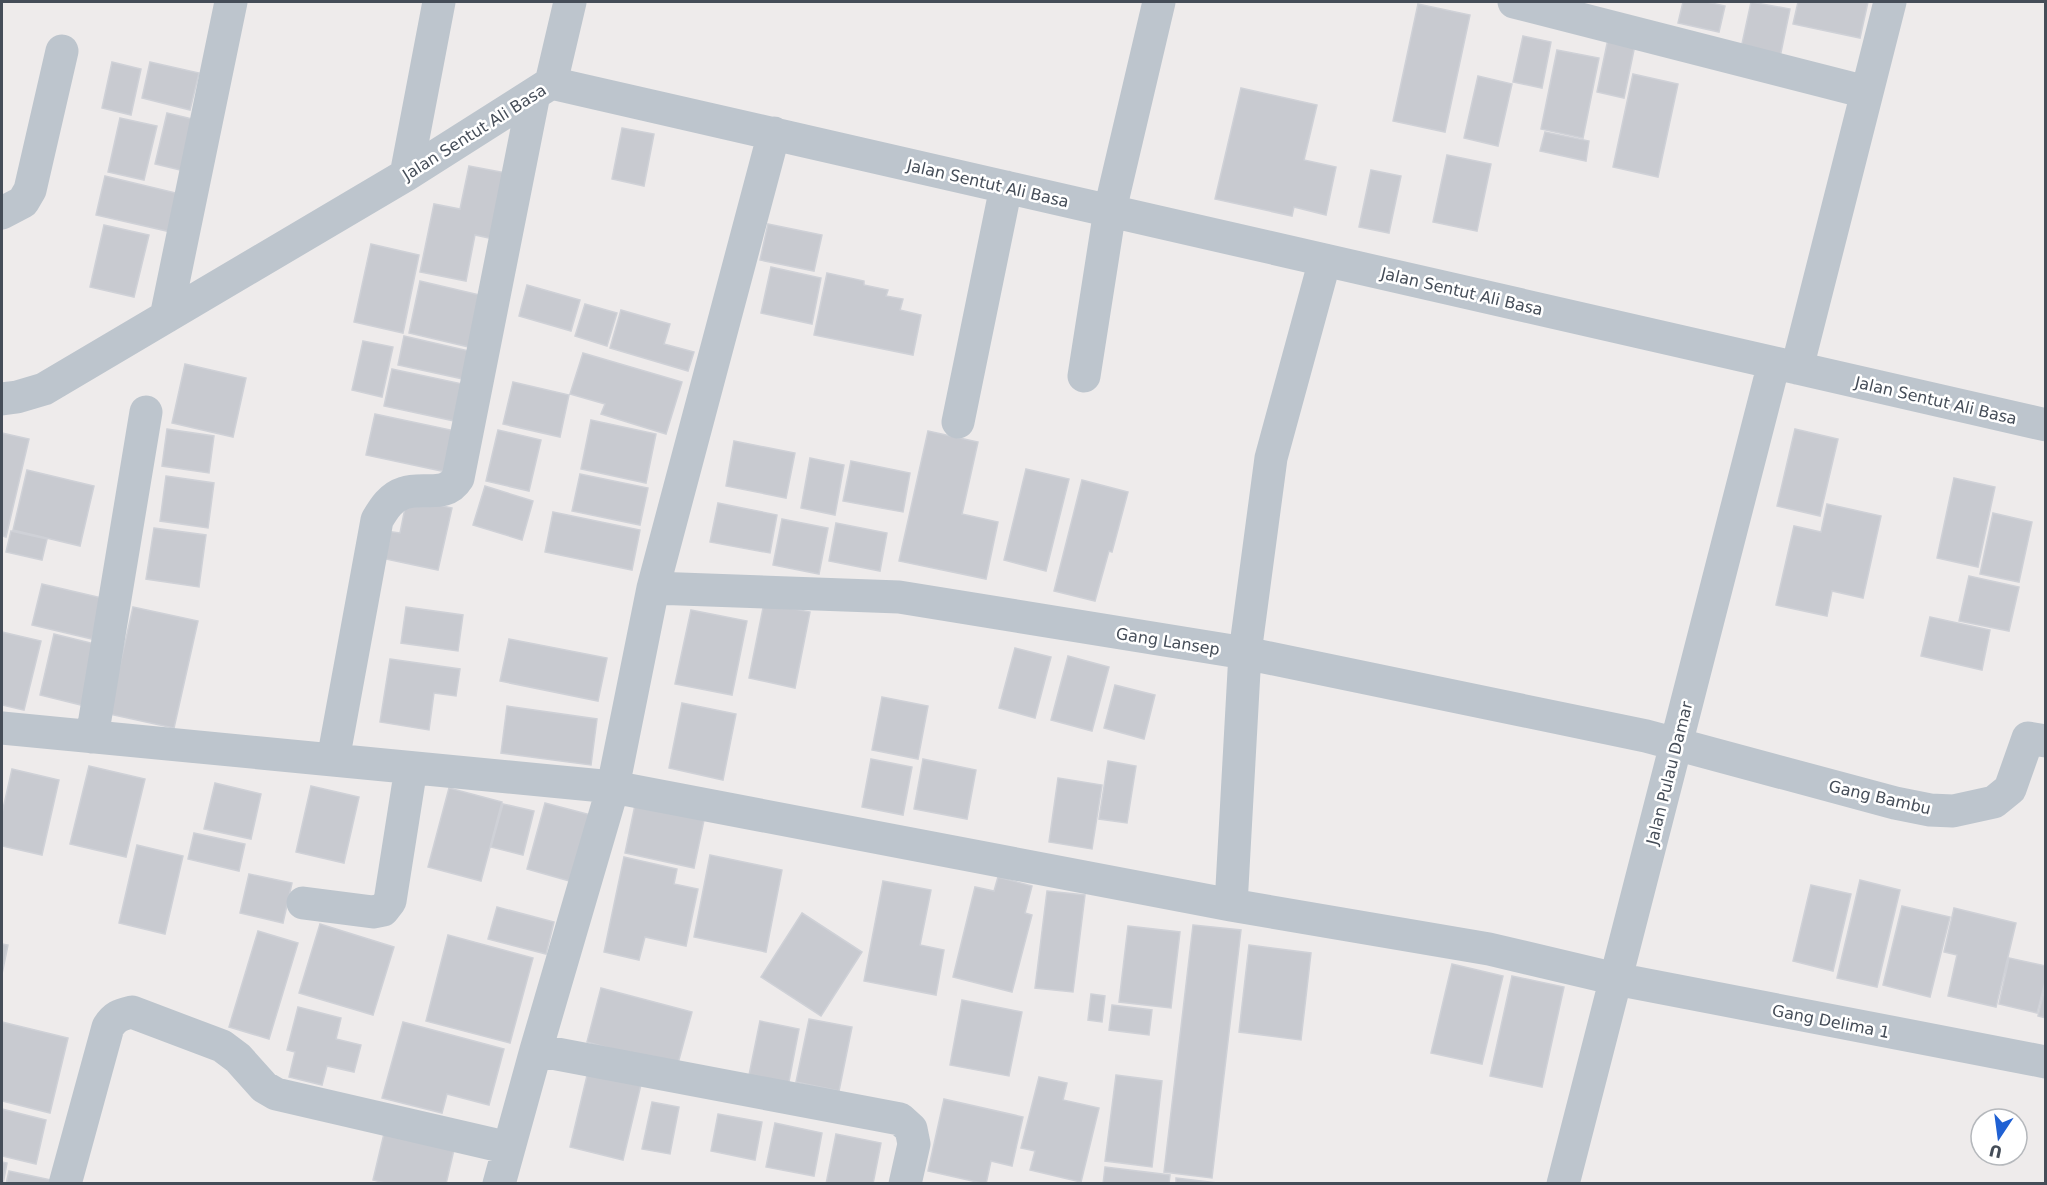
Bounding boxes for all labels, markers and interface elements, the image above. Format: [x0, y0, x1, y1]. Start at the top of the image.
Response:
street label: Jalan Sentut Ali Basa [398, 80, 550, 185]
street label: Jalan Sentut Ali Basa [904, 155, 1071, 211]
street label: Jalan Sentut Ali Basa [1378, 263, 1545, 319]
street label: Jalan Sentut Ali Basa [1852, 372, 2019, 428]
street label: Gang Lansep [1115, 624, 1221, 659]
street label: Jalan Pulau Damar [1642, 699, 1697, 848]
street label: Gang Bambu [1827, 777, 1933, 818]
street label: Gang Delima 1 [1771, 1001, 1891, 1042]
north arrow [1969, 1107, 2029, 1167]
text: U [1987, 1140, 2004, 1162]

